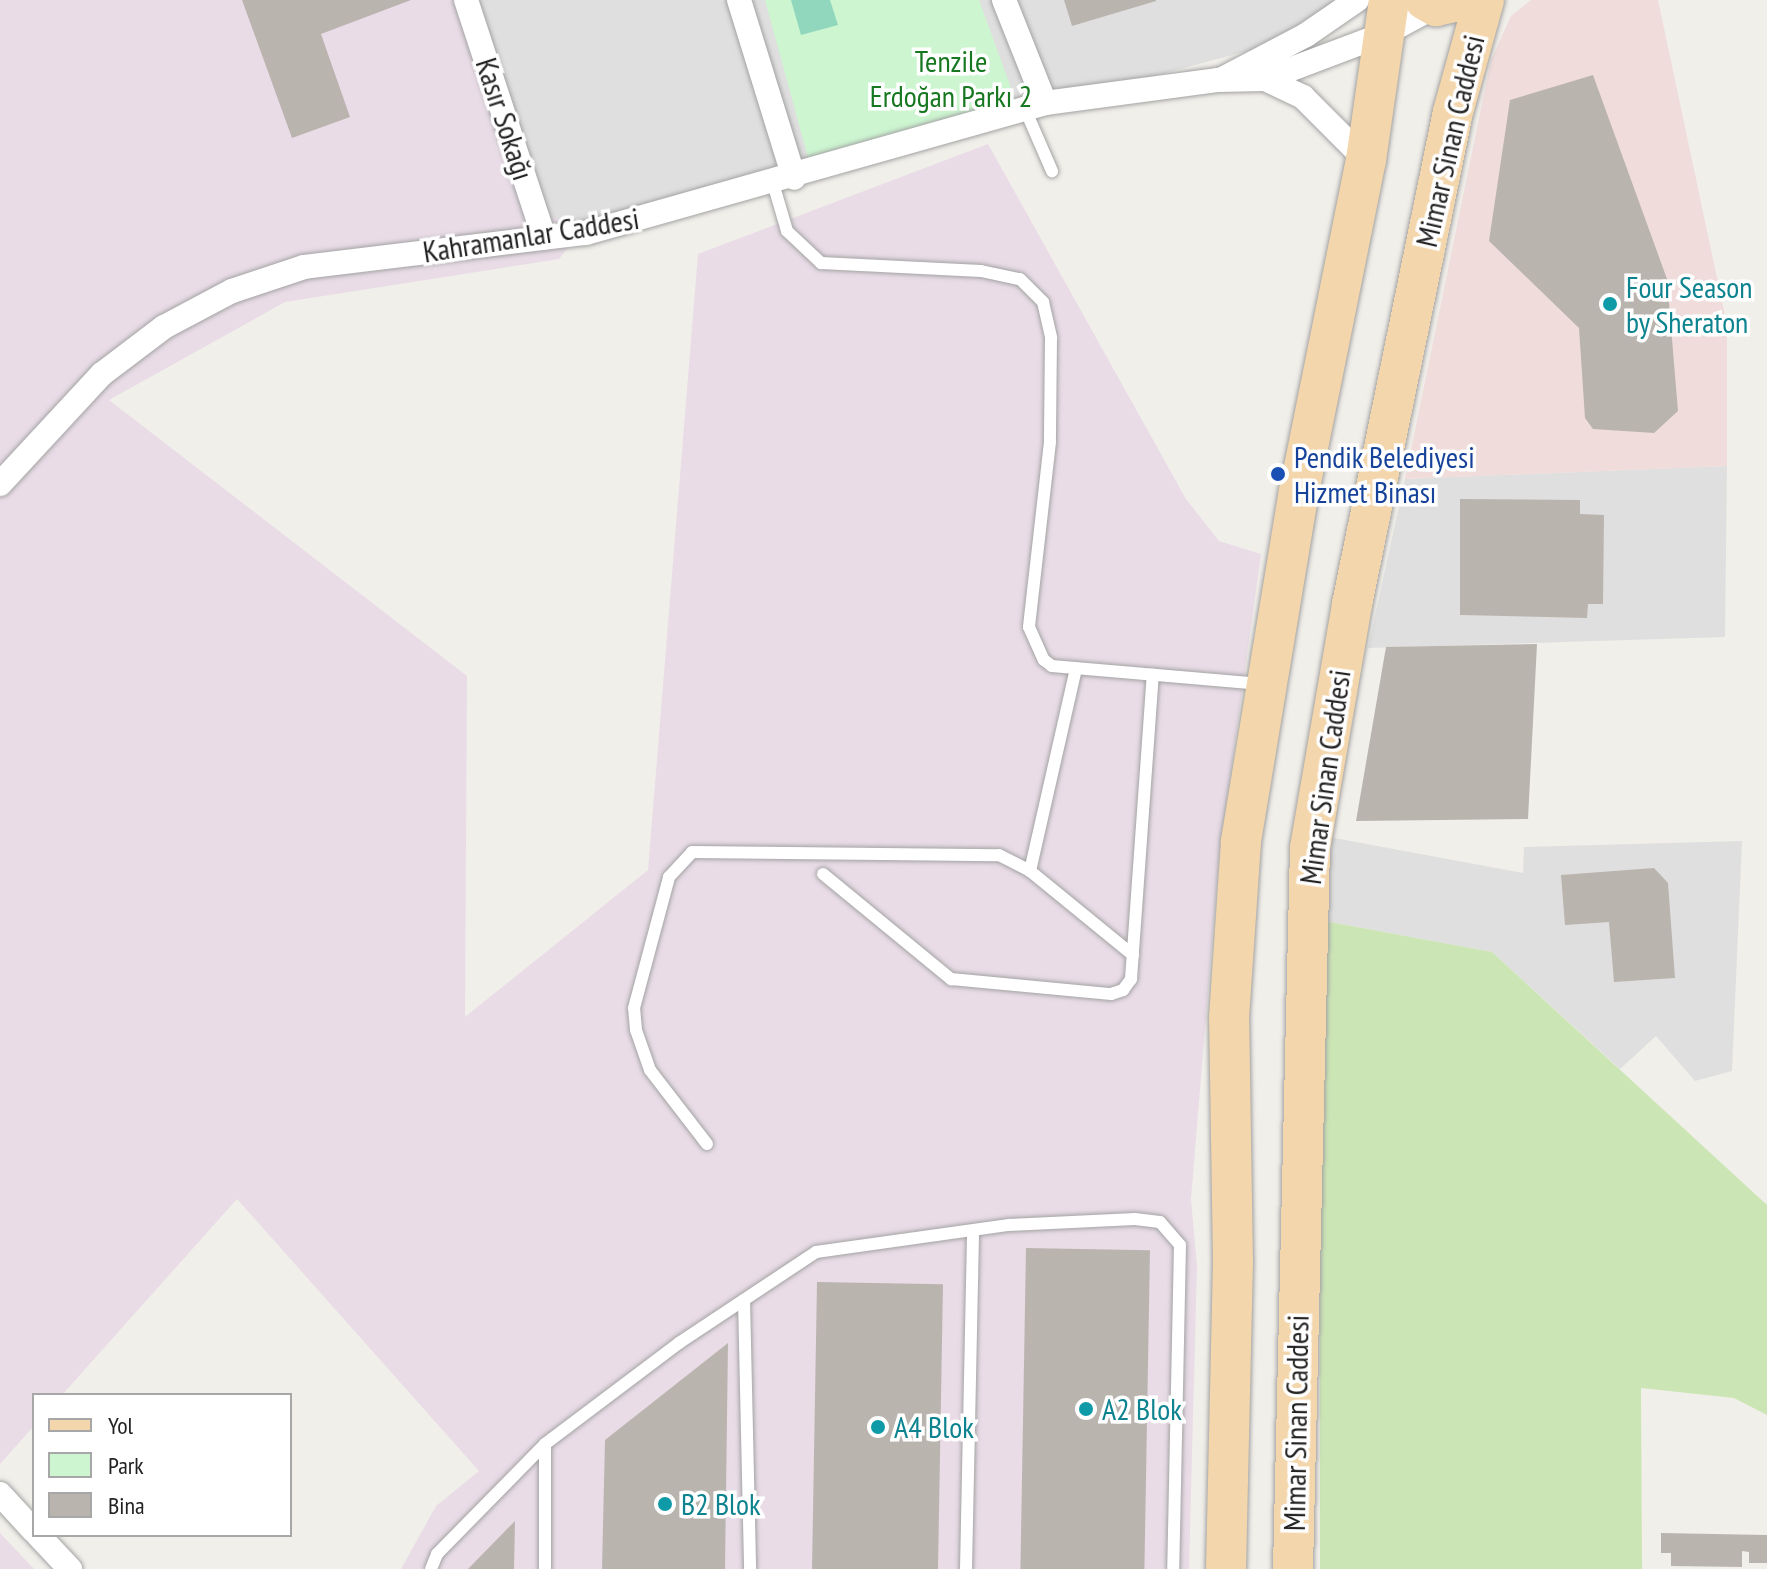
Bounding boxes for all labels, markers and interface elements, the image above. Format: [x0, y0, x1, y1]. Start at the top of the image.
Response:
street label: Mimar Sinan Caddesi [1408, 32, 1492, 250]
park label: Tenzile Erdoğan Parkı 2 [870, 43, 1032, 114]
street label: Kasır Sokağı [468, 53, 542, 185]
street label: Kahramanlar Caddesi [420, 200, 642, 270]
place label: Four Season by Sheraton [1626, 269, 1752, 340]
marker: Four Season by Sheraton [1601, 295, 1619, 313]
place label: Pendik Belediyesi Hizmet Binası [1294, 439, 1475, 510]
marker: Pendik Belediyesi Hizmet Binası [1269, 465, 1287, 483]
street label: Mimar Sinan Caddesi [1292, 667, 1358, 887]
street label: Mimar Sinan Caddesi [1276, 1315, 1316, 1531]
place label: A2 Blok [1102, 1391, 1182, 1427]
legend [32, 1393, 292, 1537]
marker: A2 Blok [1077, 1400, 1095, 1418]
place label: A4 Blok [894, 1409, 974, 1445]
text: Yol [108, 1410, 133, 1441]
marker: A4 Blok [869, 1418, 887, 1436]
text: Park [108, 1450, 144, 1481]
place label: B2 Blok [681, 1486, 761, 1522]
text: Bina [108, 1490, 145, 1521]
marker: B2 Blok [656, 1495, 674, 1513]

